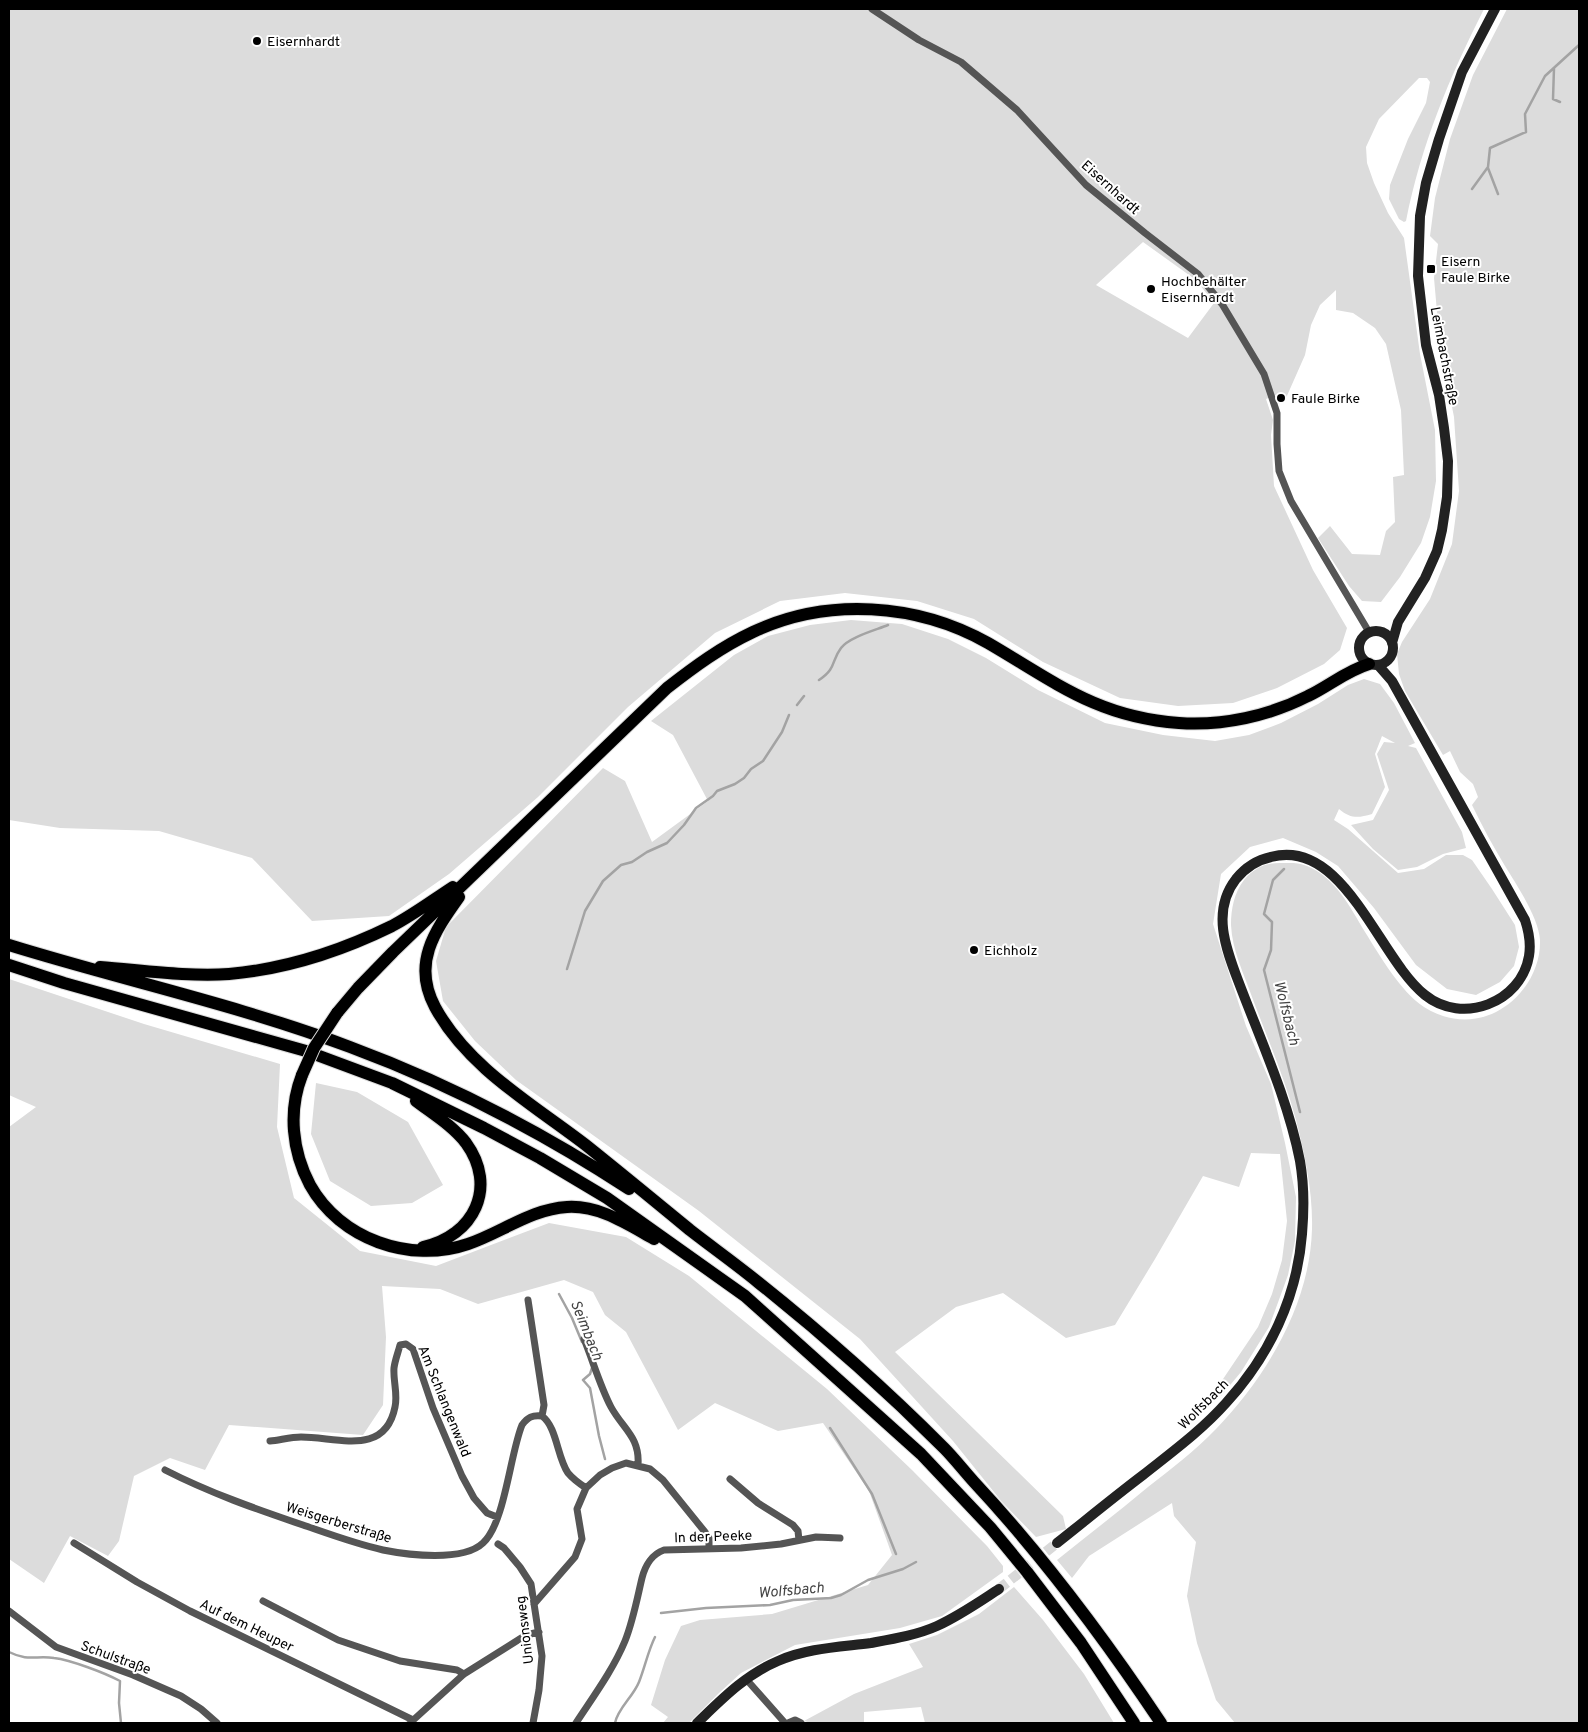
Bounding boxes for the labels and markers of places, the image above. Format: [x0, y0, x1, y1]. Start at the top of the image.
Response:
place label: Eisernhardt [267, 34, 340, 51]
marker: Eisernhardt [251, 35, 263, 47]
place label: Eisern Faule Birke [1441, 254, 1510, 287]
marker: Eisern Faule Birke [1425, 263, 1437, 275]
place label: Hochbehälter Eisernhardt [1161, 274, 1247, 307]
marker: Hochbehälter Eisernhardt [1145, 283, 1157, 295]
place label: Faule Birke [1291, 391, 1360, 408]
marker: Faule Birke [1275, 392, 1287, 404]
place label: Eichholz [984, 943, 1037, 960]
marker: Eichholz [968, 944, 980, 956]

